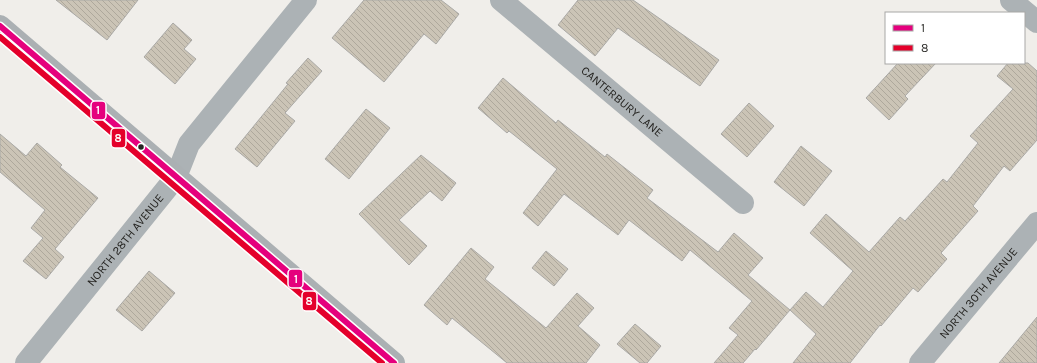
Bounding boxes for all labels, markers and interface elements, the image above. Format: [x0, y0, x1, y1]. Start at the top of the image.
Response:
legend [885, 12, 1025, 64]
text: 1 [921, 21, 925, 35]
text: 8 [921, 41, 928, 55]
street label: CANTERBURY LANE [578, 63, 666, 140]
line badge: 1 [91, 101, 106, 120]
text: 1 [96, 104, 100, 117]
line badge: 8 [111, 128, 126, 148]
text: 8 [114, 132, 122, 145]
unlabelled marker [136, 142, 146, 152]
street label: NORTH 28TH AVENUE [84, 191, 167, 289]
street label: NORTH 30TH AVENUE [936, 245, 1020, 341]
line badge: 1 [288, 269, 303, 288]
text: 1 [294, 273, 298, 286]
line badge: 8 [302, 291, 317, 311]
text: 8 [305, 295, 313, 308]

